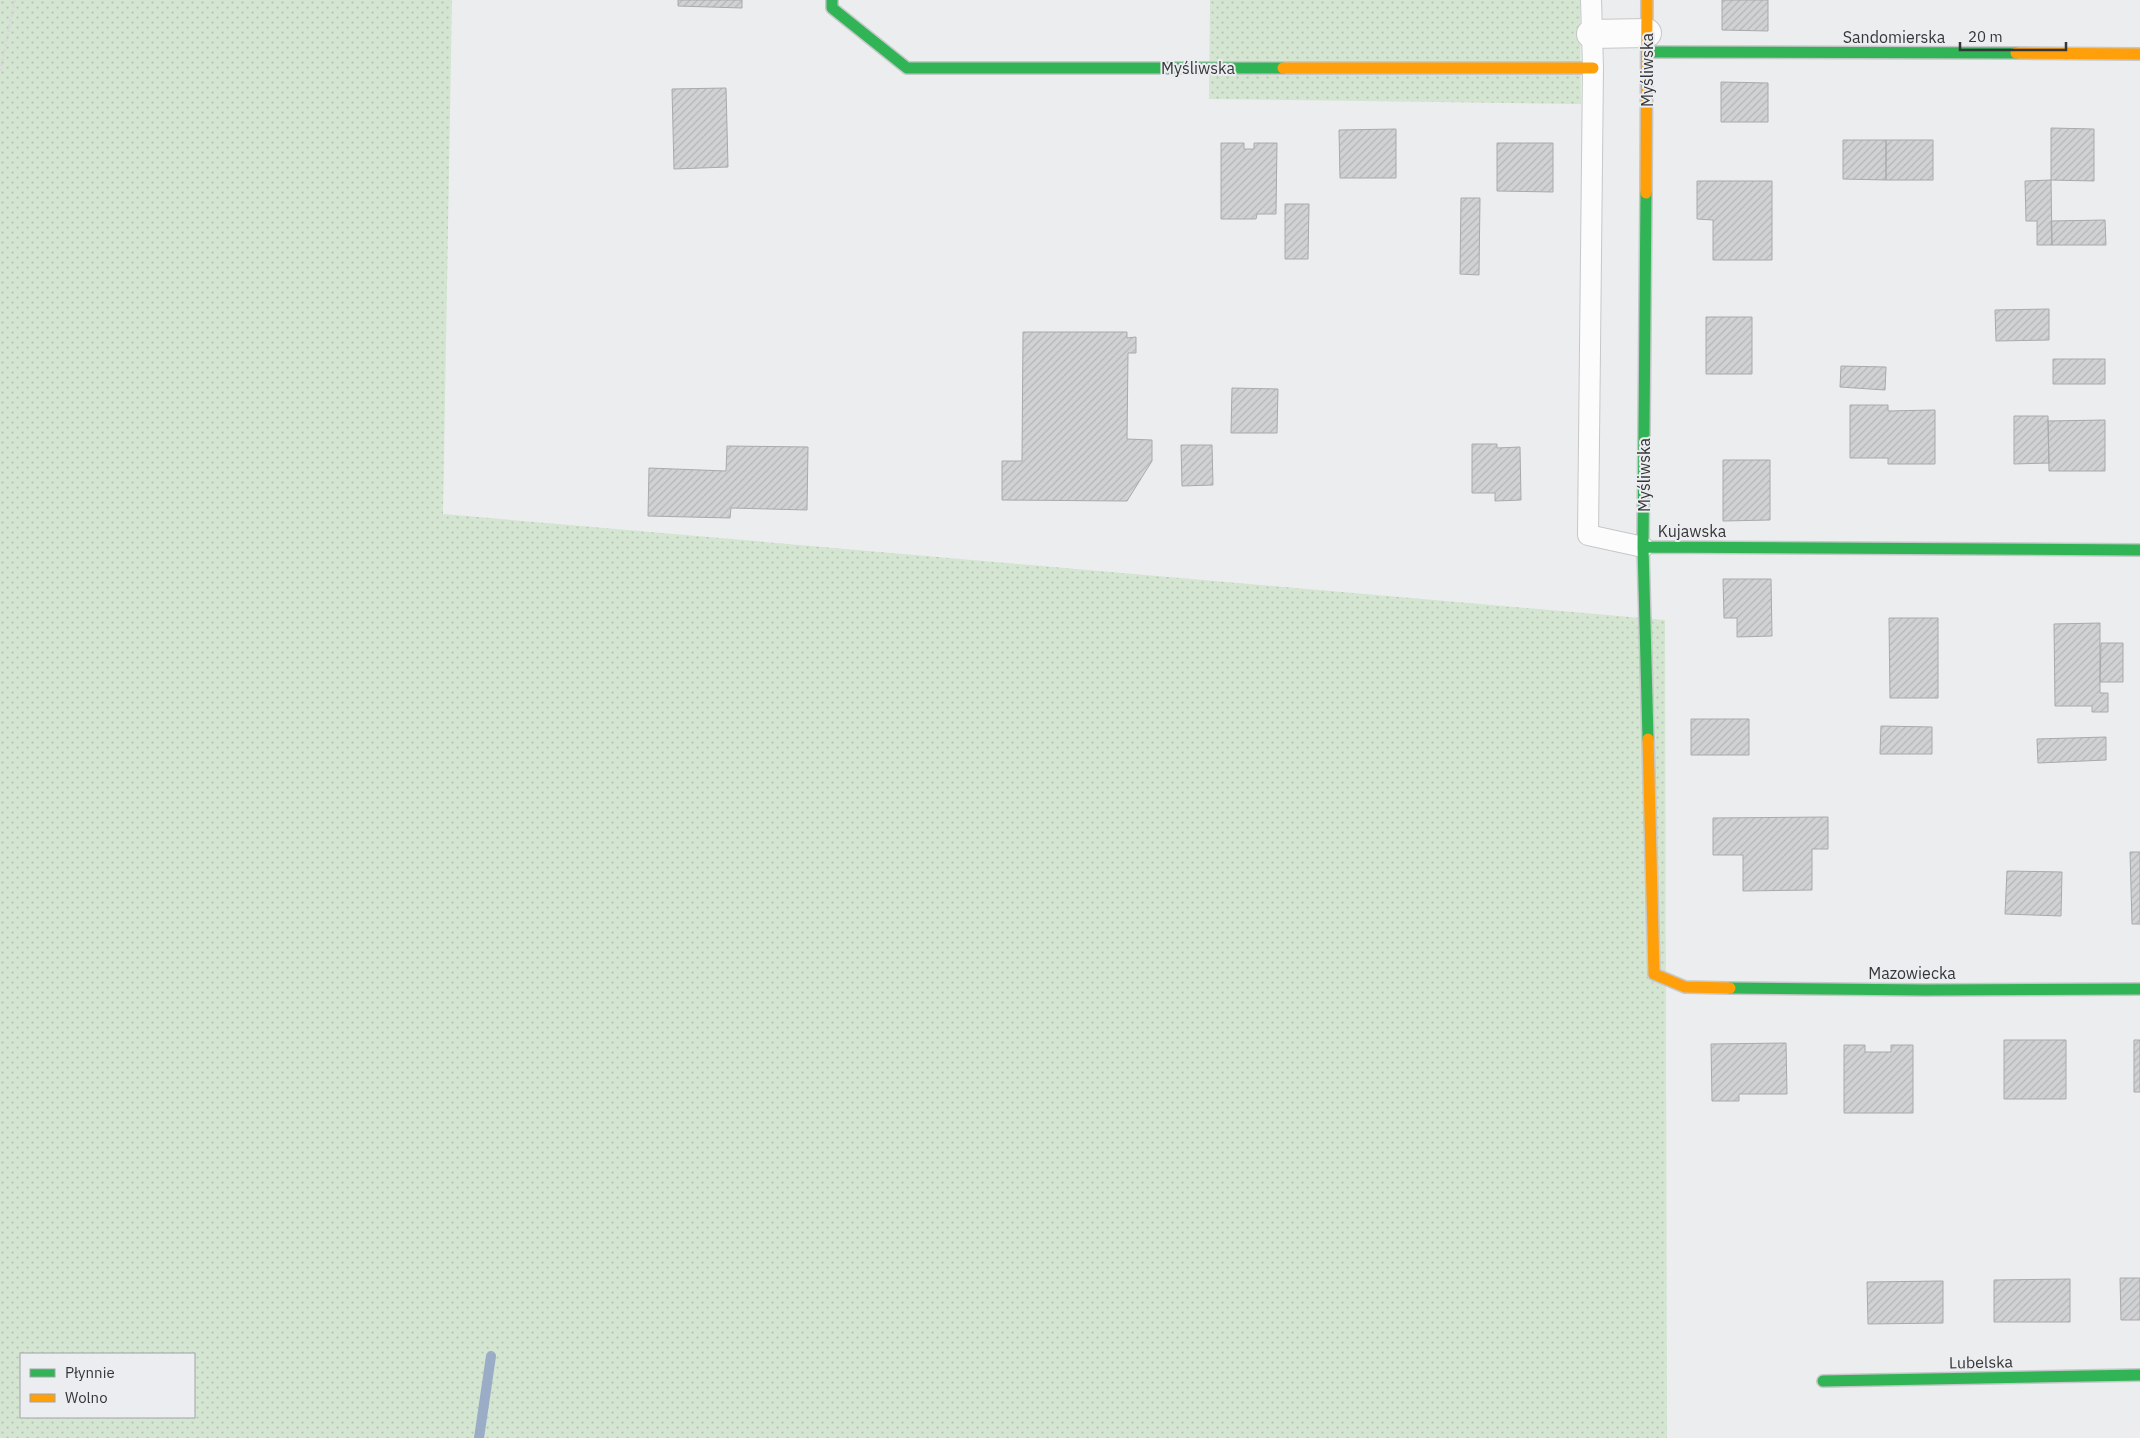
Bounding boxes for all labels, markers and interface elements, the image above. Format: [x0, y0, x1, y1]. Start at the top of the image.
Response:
scale bar [1960, 20, 2066, 52]
street label: Sandomierska [1843, 27, 1946, 47]
text: 20 m [1968, 27, 2003, 46]
street label: Myśliwska [1637, 33, 1657, 107]
street label: Myśliwska [1161, 58, 1235, 78]
street label: Myśliwska [1634, 438, 1654, 512]
street label: Kujawska [1658, 521, 1727, 541]
street label: Mazowiecka [1868, 963, 1956, 983]
street label: Lubelska [1949, 1351, 2014, 1373]
legend [20, 1353, 195, 1418]
text: Płynnie [65, 1363, 115, 1382]
text: Wolno [65, 1388, 108, 1407]

